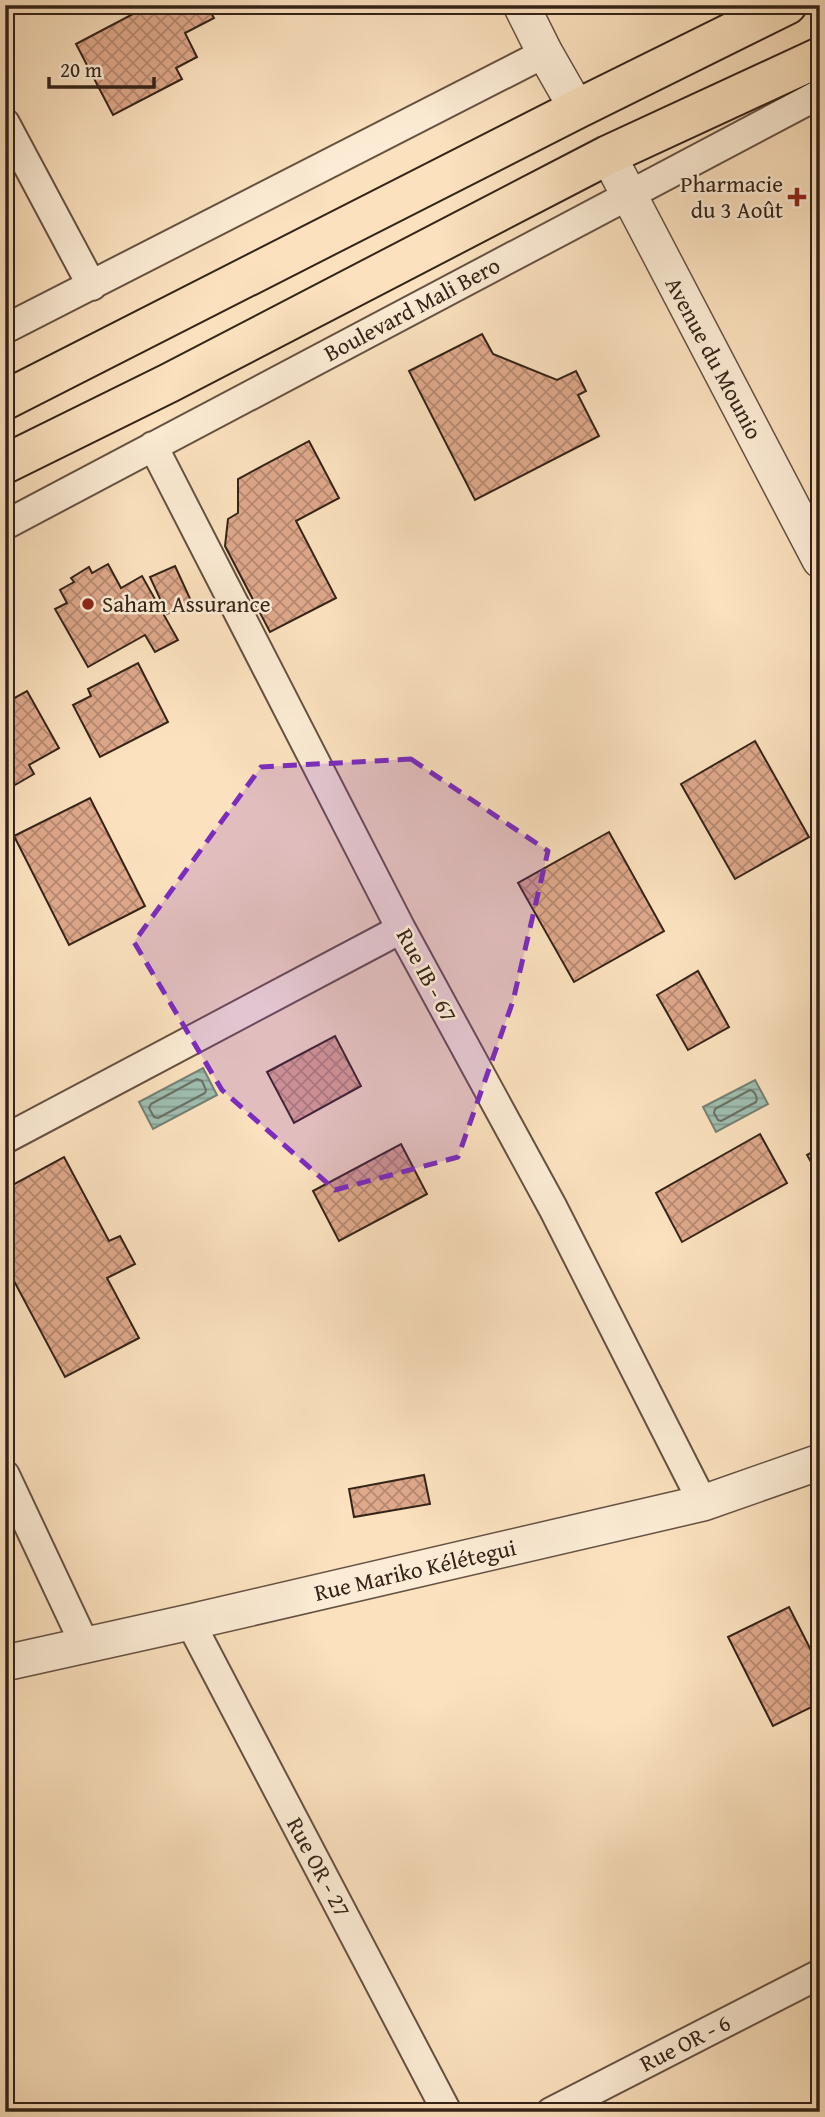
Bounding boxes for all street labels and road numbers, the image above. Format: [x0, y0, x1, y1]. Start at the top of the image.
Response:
street label: Boulevard Mali Bero [318, 248, 506, 369]
street label: Avenue du Mounio [658, 271, 771, 445]
street label: Rue IB - 67 [389, 922, 466, 1027]
street label: Rue Mariko Kélétegui [311, 1530, 519, 1609]
street label: Rue OR - 27 [279, 1811, 360, 1923]
street label: Rue OR - 6 [634, 2006, 736, 2079]

